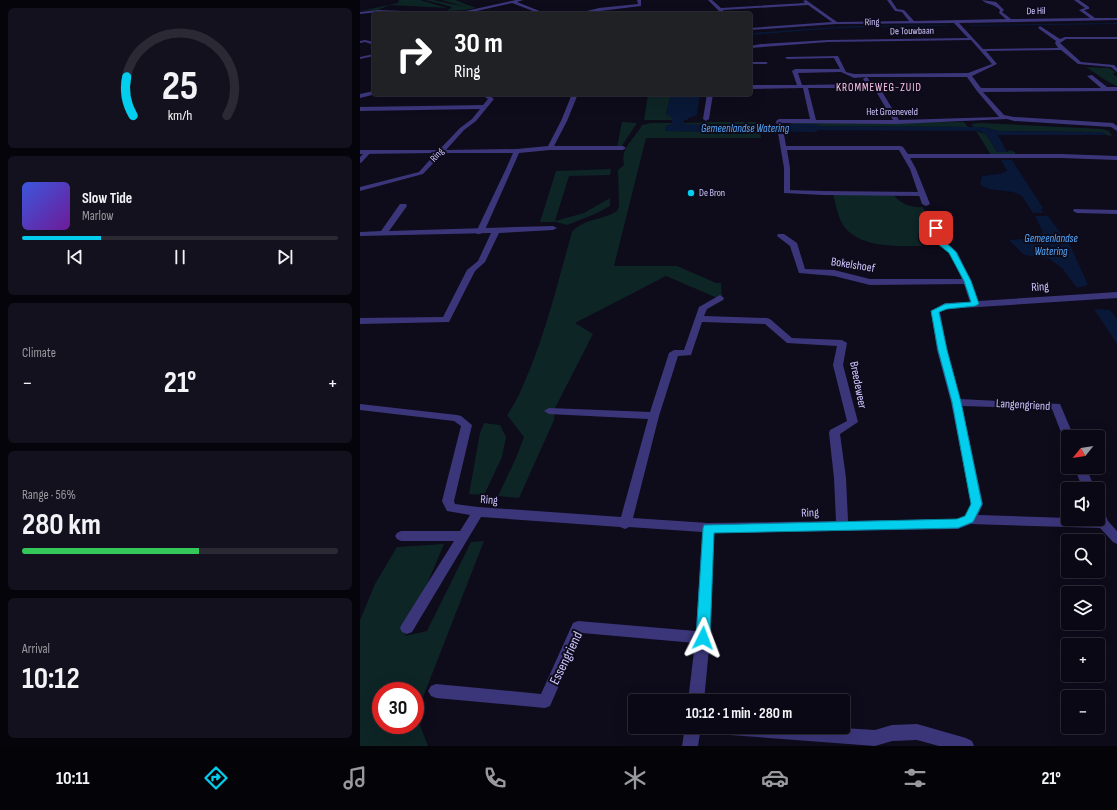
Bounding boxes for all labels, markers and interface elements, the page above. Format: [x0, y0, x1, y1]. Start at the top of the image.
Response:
street label: De Hil [1026, 5, 1046, 17]
street label: Ring [865, 16, 879, 28]
street label: De Touwbaan [890, 25, 934, 37]
text: 30 m [454, 27, 503, 60]
icon: right [388, 28, 440, 80]
text: Ring [454, 61, 481, 82]
text: 25 [162, 62, 198, 111]
district label: KROMMEWEG-ZUID [836, 81, 922, 94]
text: km/h [168, 106, 192, 123]
street label: Het Groeneveld [866, 106, 918, 118]
water label: Gemeenlandse Watering [701, 122, 790, 135]
street label: Ring [428, 146, 446, 164]
place label: De Bron [699, 187, 725, 199]
marker: De Bron [686, 188, 696, 198]
text: Slow Tide [82, 189, 132, 208]
text: Marlow [82, 208, 114, 224]
pin [919, 211, 953, 245]
icon: arrive [925, 217, 947, 239]
water label: Gemeenlandse Watering [1024, 232, 1078, 258]
icon: previous [64, 246, 86, 268]
icon: pause [169, 246, 191, 268]
icon: next [274, 246, 296, 268]
street label: Bokelshoef [830, 254, 877, 276]
street label: Ring [1031, 279, 1050, 295]
text: Climate [22, 345, 56, 361]
street label: Breedeweer [846, 360, 870, 410]
text: 21° [164, 365, 196, 401]
text: − [22, 370, 33, 397]
text: + [327, 370, 338, 397]
street label: Langengriend [995, 396, 1051, 414]
north arrow [1061, 430, 1105, 474]
map controls [1061, 430, 1105, 734]
button: sound [1061, 482, 1105, 526]
text: Range · 56% [22, 487, 76, 503]
street label: Ring [480, 492, 499, 508]
street label: Ring [801, 505, 819, 521]
text: 280 km [22, 507, 101, 543]
button: search [1061, 534, 1105, 578]
button: layers [1061, 586, 1105, 630]
position arrow [682, 617, 724, 659]
street label: Essengriend [546, 629, 586, 687]
button: + [1061, 638, 1105, 682]
text: Arrival [22, 641, 50, 657]
text: 10:12 [22, 661, 80, 697]
speed limit sign: 30 [372, 682, 424, 734]
button: − [1061, 690, 1105, 734]
text: 10:12 · 1 min · 280 m [686, 704, 792, 723]
icon: directions [202, 764, 230, 792]
icon: music [341, 764, 369, 792]
icon: phone [481, 764, 509, 792]
icon: climate [621, 764, 649, 792]
icon: car [761, 764, 789, 792]
icon: filters [901, 764, 929, 792]
text: 10:11 [56, 768, 90, 789]
text: 21° [1041, 768, 1061, 789]

